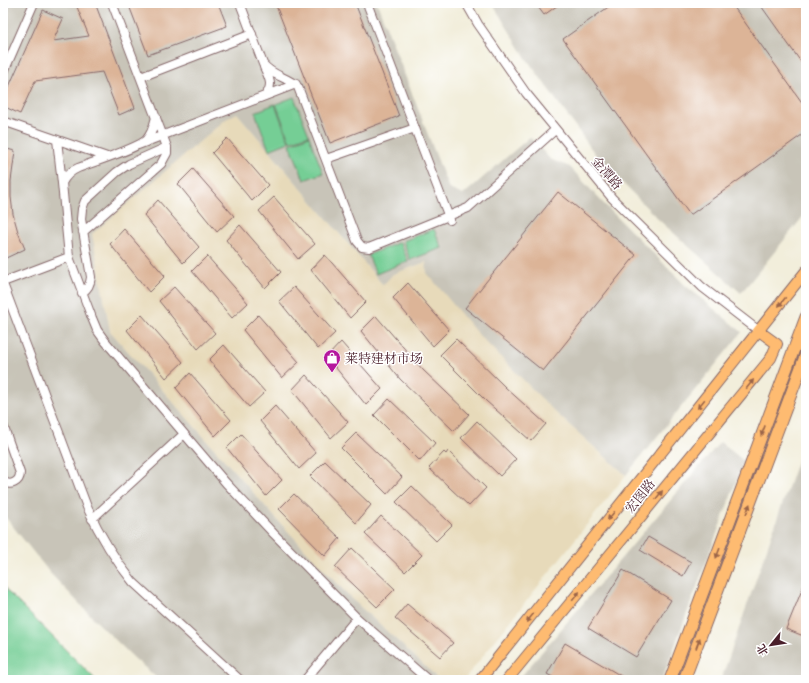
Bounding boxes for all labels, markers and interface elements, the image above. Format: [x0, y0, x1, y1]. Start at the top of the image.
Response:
street label: 金潭路 [589, 153, 625, 193]
one-way arrow [778, 297, 786, 308]
shop icon: 莱特建材市场 [322, 348, 342, 373]
place label: 莱特建材市场 [345, 351, 423, 366]
one-way arrow [745, 378, 754, 389]
one-way arrow [697, 398, 706, 409]
one-way arrow [760, 426, 766, 438]
street label: 宏图路 [622, 476, 658, 516]
one-way arrow [654, 490, 663, 501]
one-way arrow [746, 502, 752, 514]
one-way arrow [607, 511, 616, 522]
one-way arrow [714, 547, 720, 559]
one-way arrow [572, 590, 581, 601]
one-way arrow [526, 612, 534, 623]
north arrow [751, 625, 791, 665]
one-way arrow [695, 637, 701, 649]
text: 北 [754, 642, 771, 658]

